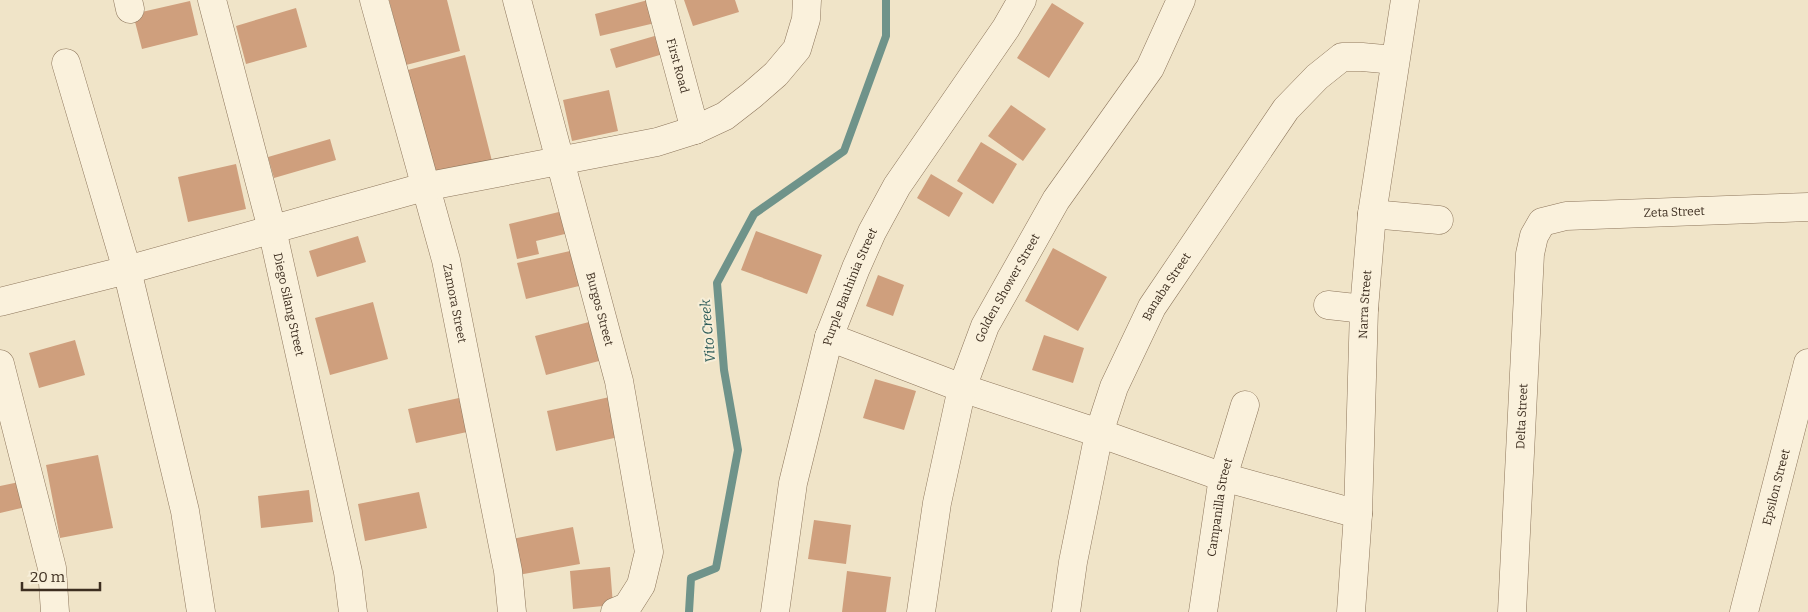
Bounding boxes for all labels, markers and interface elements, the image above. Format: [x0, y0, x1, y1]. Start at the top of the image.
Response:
street label: First Road [664, 37, 692, 95]
street label: Zeta Street [1643, 204, 1706, 220]
street label: Purple Bauhinia Street [820, 225, 880, 347]
street label: Golden Shower Street [973, 231, 1043, 344]
street label: Banaba Street [1140, 250, 1194, 323]
street label: Diego Silang Street [270, 251, 307, 358]
street label: Zamora Street [440, 263, 469, 345]
street label: Narra Street [1356, 269, 1374, 339]
street label: Burgos Street [583, 271, 616, 348]
water label: Vito Creek [697, 298, 719, 363]
street label: Delta Street [1513, 382, 1531, 449]
street label: Epsilon Street [1760, 447, 1793, 527]
street label: Campanilla Street [1204, 456, 1236, 558]
scale bar [22, 560, 100, 592]
text: 20 m [30, 568, 66, 586]

